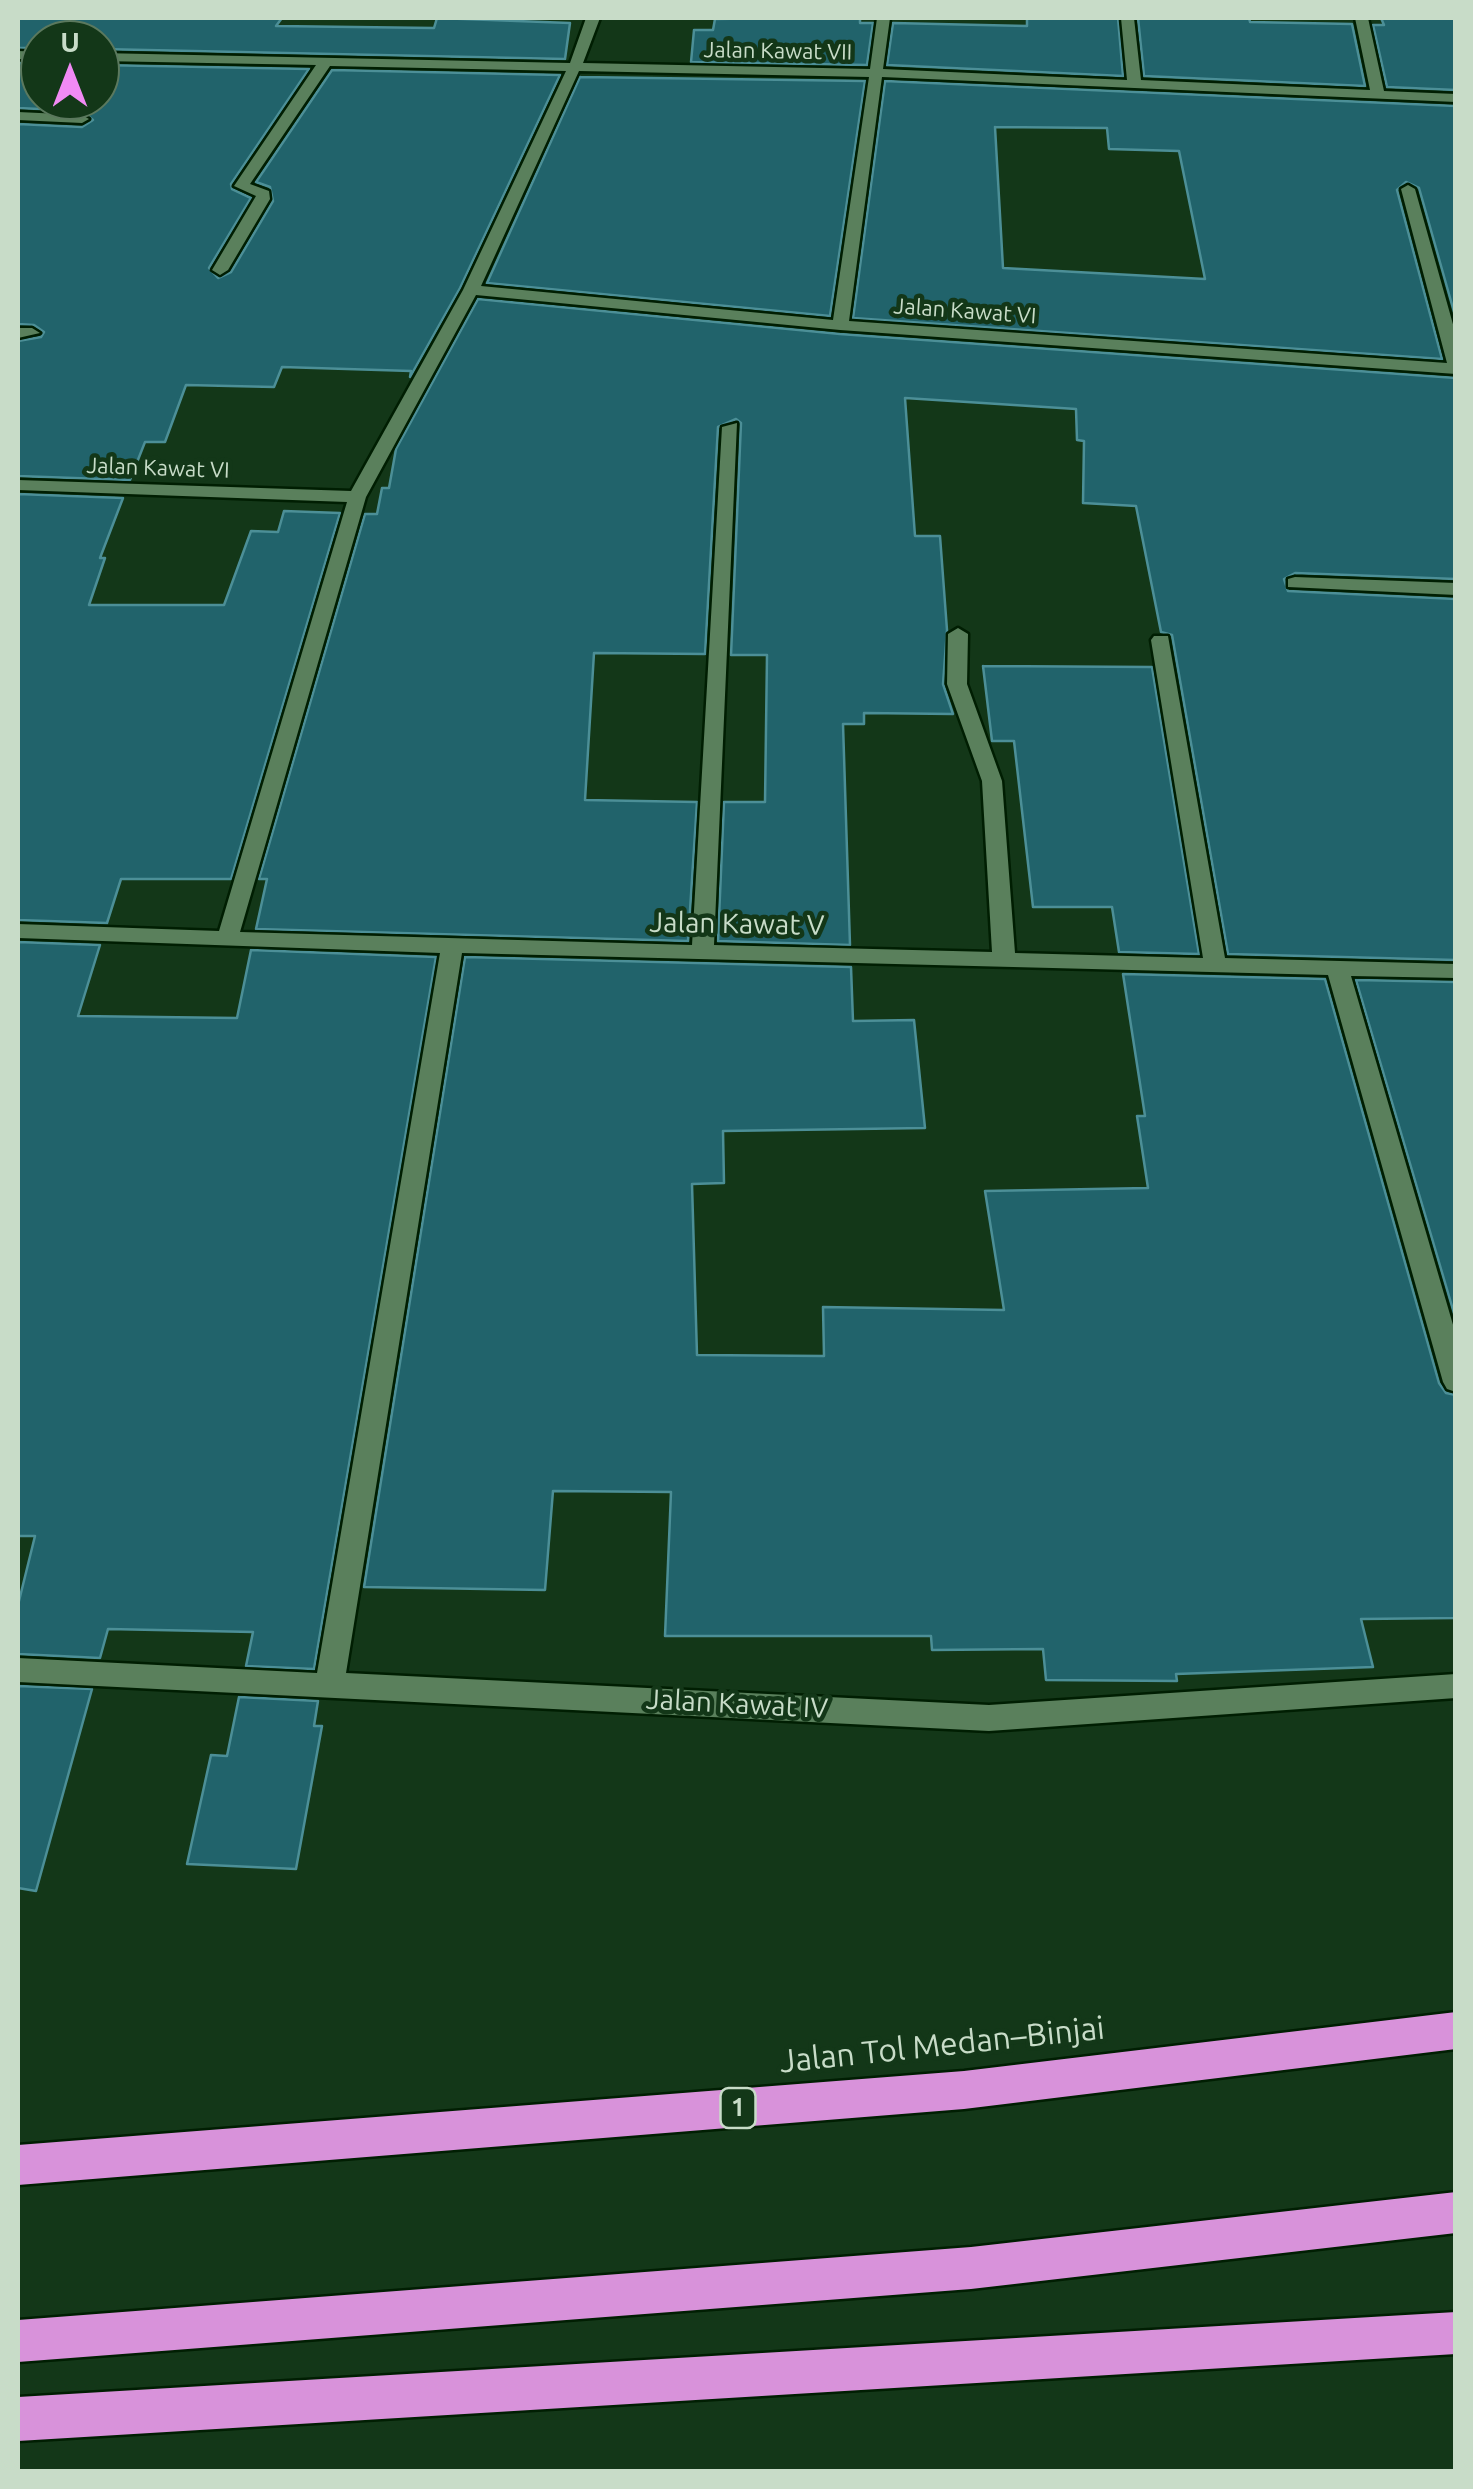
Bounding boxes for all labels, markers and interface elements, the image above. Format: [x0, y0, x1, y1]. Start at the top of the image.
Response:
north arrow [20, 20, 120, 120]
text: U [60, 26, 80, 57]
street label: Jalan Kawat VII [703, 37, 853, 65]
street label: Jalan Kawat VI [893, 293, 1037, 329]
street label: Jalan Kawat VI [86, 452, 230, 484]
street label: Jalan Kawat V [649, 906, 825, 942]
street label: Jalan Kawat IV [645, 1682, 829, 1726]
street label: Jalan Tol Medan–Binjai [778, 2009, 1106, 2081]
road number: 1 [720, 2088, 756, 2128]

